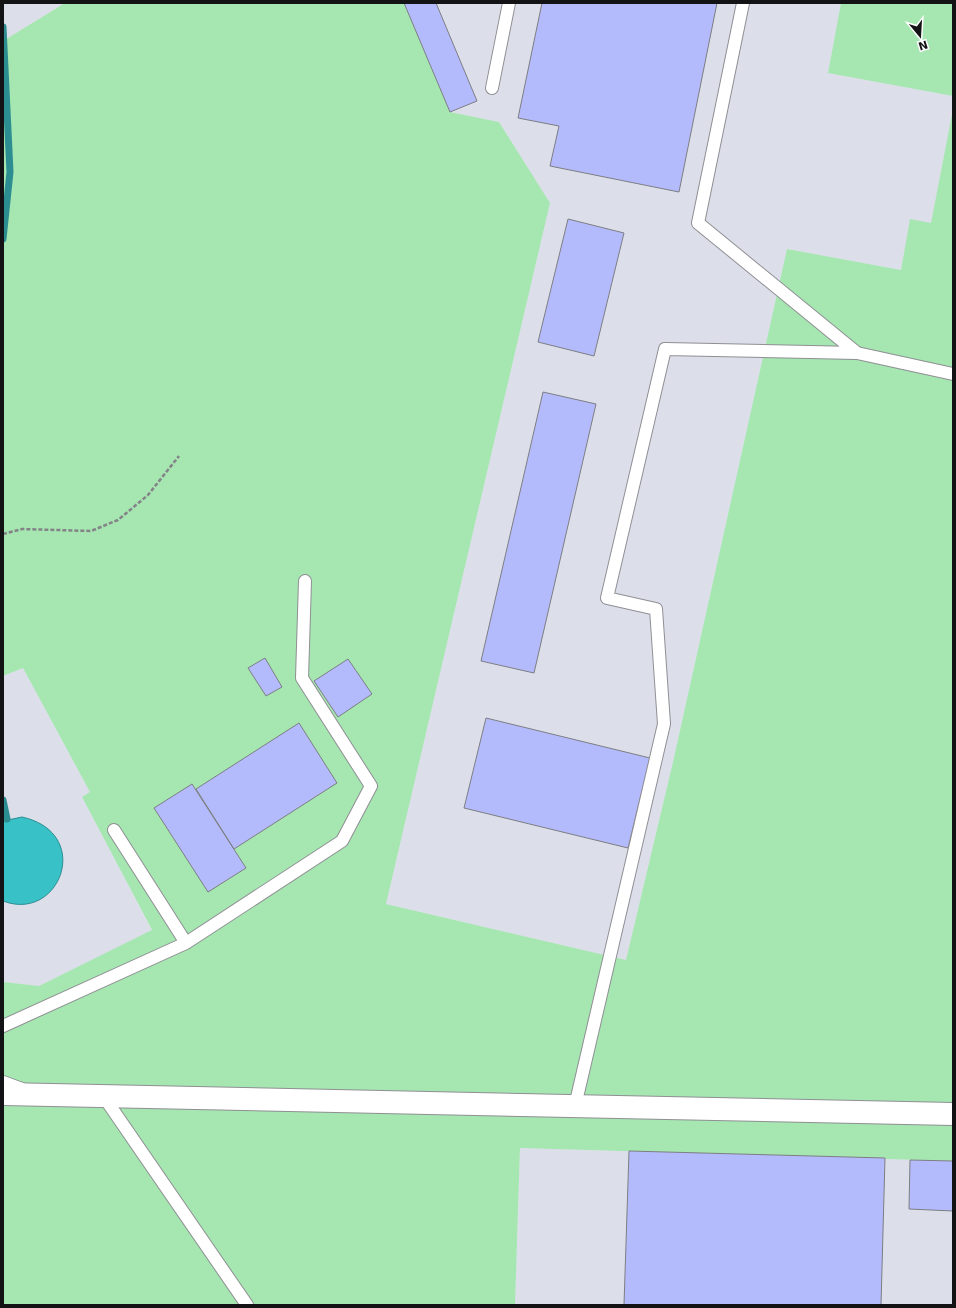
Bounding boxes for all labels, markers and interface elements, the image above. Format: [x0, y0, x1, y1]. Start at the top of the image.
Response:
north arrow [900, 16, 940, 56]
text: N [917, 37, 929, 53]

